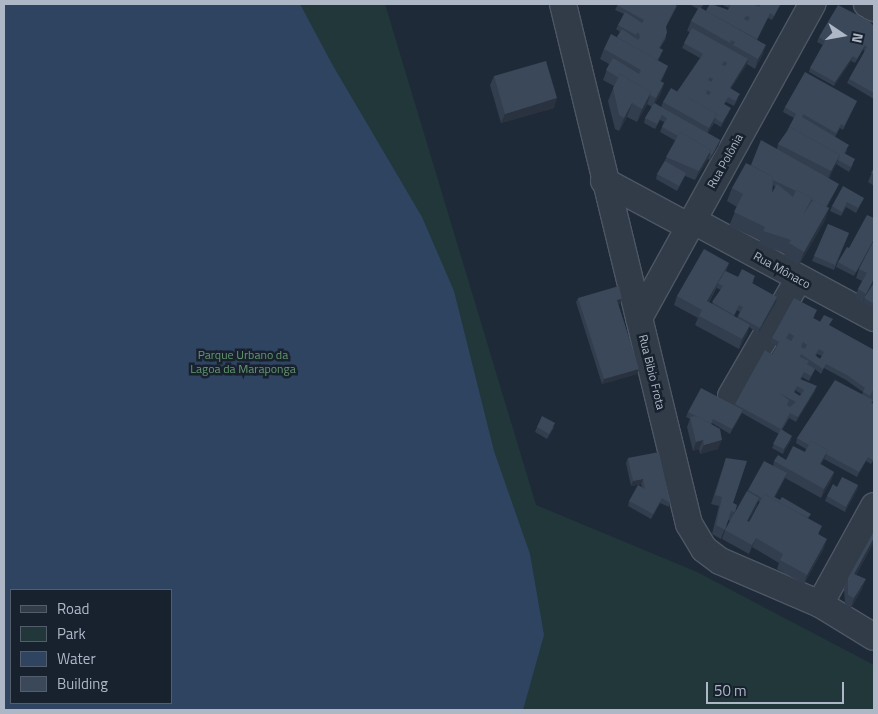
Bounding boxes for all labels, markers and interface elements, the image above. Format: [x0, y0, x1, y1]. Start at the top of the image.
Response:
north arrow [818, 10, 868, 60]
text: N [847, 31, 869, 45]
street label: Rua Polônia [704, 131, 746, 191]
street label: Rua Mônaco [751, 249, 813, 291]
street label: Rua Bibio Frota [636, 333, 668, 411]
park label: Parque Urbano da Lagoa da Maraponga [190, 348, 296, 376]
legend [10, 589, 172, 704]
text: Road [57, 597, 89, 620]
text: Park [57, 622, 86, 645]
text: Water [57, 647, 96, 670]
text: Building [57, 672, 108, 695]
scale bar [708, 672, 846, 704]
text: 50 m [714, 679, 747, 702]

